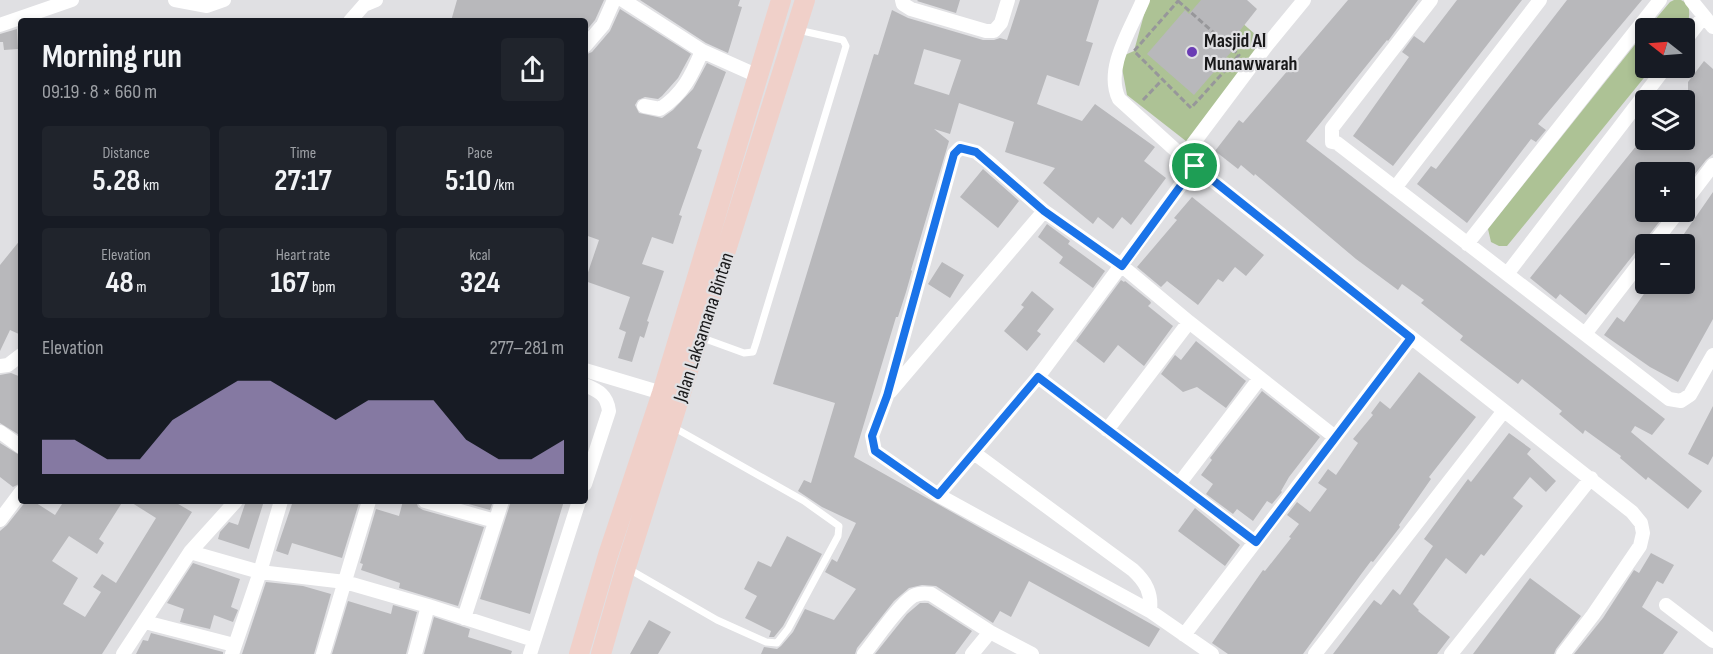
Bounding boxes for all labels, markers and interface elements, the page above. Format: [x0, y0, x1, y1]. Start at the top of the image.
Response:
north arrow [1635, 18, 1695, 78]
map controls [1635, 18, 1695, 294]
place label: Masjid Al Munawwarah [1204, 29, 1298, 76]
text: Morning run [42, 37, 182, 77]
button: share [501, 38, 564, 101]
marker: Masjid Al Munawwarah [1185, 45, 1199, 59]
text: 09:19 · 8 × 660 m [42, 80, 157, 104]
button: layers [1635, 90, 1695, 150]
pin [1169, 140, 1220, 191]
text: Distance [102, 144, 150, 163]
text: Time [290, 144, 316, 163]
text: Pace [467, 144, 493, 163]
icon: arrive [1178, 149, 1211, 182]
button: + [1635, 162, 1695, 222]
text: 5.28 [93, 163, 140, 199]
text: 27:17 [274, 163, 332, 199]
text: 5:10 [445, 163, 491, 199]
text: km [140, 176, 159, 195]
text: /km [491, 176, 515, 195]
button: − [1635, 234, 1695, 294]
text: Elevation [101, 246, 151, 265]
text: Heart rate [276, 246, 330, 265]
text: kcal [469, 246, 491, 265]
street label: Jalan Laksamana Bintan [668, 250, 739, 406]
text: 48 [106, 265, 134, 301]
text: 167 [270, 265, 309, 301]
text: 324 [460, 265, 500, 301]
text: m [134, 278, 146, 297]
text: bpm [309, 278, 336, 297]
text: Elevation [42, 336, 104, 360]
text: 277–281 m [490, 336, 564, 360]

